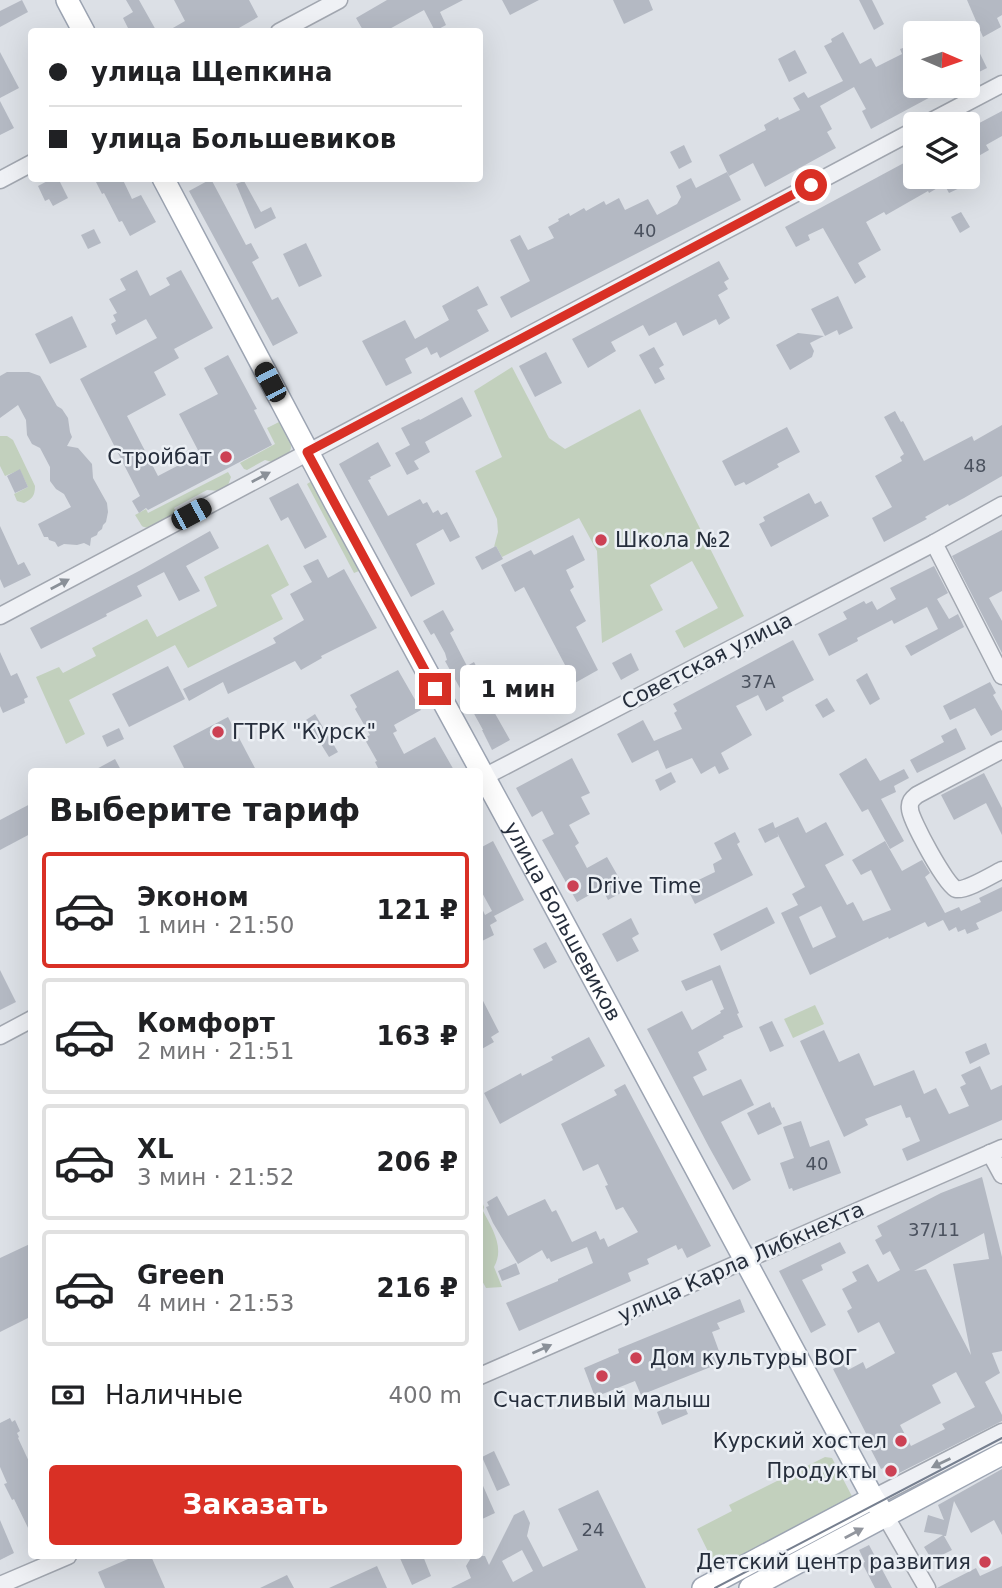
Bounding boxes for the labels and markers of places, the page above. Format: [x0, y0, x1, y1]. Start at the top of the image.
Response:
place label: Стройбат [107, 445, 212, 469]
marker: Стройбат [218, 449, 234, 465]
place label: Школа №2 [615, 528, 731, 552]
marker: Школа №2 [593, 532, 609, 548]
place label: ГТРК "Курск" [232, 720, 376, 744]
marker: ГТРК "Курск" [210, 724, 226, 740]
place label: Drive Time [587, 874, 701, 898]
marker: Drive Time [565, 878, 581, 894]
place label: Дом культуры ВОГ [650, 1346, 858, 1370]
marker: Дом культуры ВОГ [628, 1350, 644, 1366]
marker: Счастливый малыш [594, 1368, 610, 1384]
place label: Счастливый малыш [493, 1388, 711, 1412]
place label: Курский хостел [713, 1429, 887, 1453]
marker: Курский хостел [893, 1433, 909, 1449]
place label: Продукты [767, 1459, 877, 1483]
marker: Продукты [883, 1463, 899, 1479]
place label: Детский центр развития [696, 1550, 971, 1574]
marker: Детский центр развития [977, 1554, 993, 1570]

